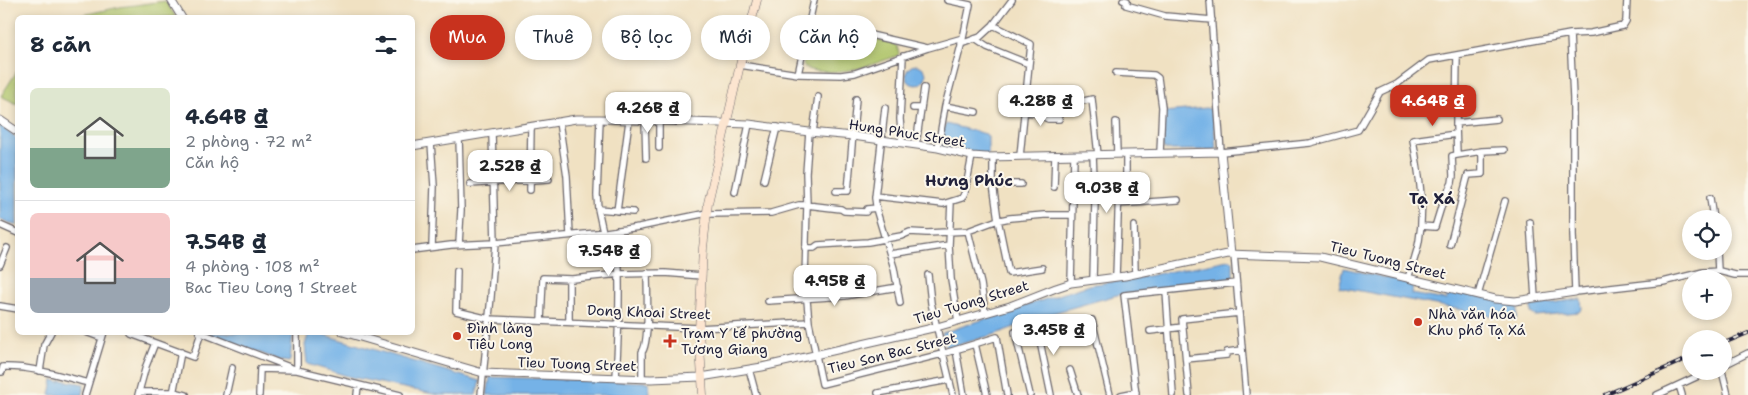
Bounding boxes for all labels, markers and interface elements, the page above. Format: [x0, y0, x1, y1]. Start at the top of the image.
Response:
chip: Mua [430, 15, 505, 60]
chip: Thuê [515, 15, 592, 60]
chip: Bộ lọc [602, 15, 691, 60]
chip: Mới [701, 15, 770, 60]
chip: Căn hộ [780, 15, 877, 60]
text: 8 căn [30, 31, 91, 59]
icon: filters [372, 31, 400, 59]
pin: 4.28B ₫ [995, 84, 1087, 127]
pin: 4.64B ₫ [1387, 84, 1479, 127]
text: 4.28B ₫ [1009, 90, 1073, 111]
text: 4.64B ₫ [1401, 90, 1465, 111]
pin: 4.26B ₫ [602, 92, 694, 134]
text: 4.26B ₫ [616, 97, 680, 118]
text: 4.64B ₫ [185, 103, 269, 131]
icon: home [70, 108, 130, 168]
street label: Hung Phuc Street [848, 115, 966, 151]
text: 2 phòng · 72 m² [185, 131, 312, 152]
pin: 2.52B ₫ [464, 150, 556, 192]
text: Căn hộ [185, 152, 239, 173]
text: 2.52B ₫ [479, 155, 541, 176]
district label: Hưng Phúc [925, 170, 1013, 191]
pin: 9.03B ₫ [1061, 172, 1153, 214]
text: 9.03B ₫ [1075, 177, 1139, 198]
district label: Tạ Xá [1409, 188, 1455, 209]
map controls [1682, 210, 1732, 380]
button: locate [1682, 210, 1732, 260]
text: 7.54B ₫ [185, 228, 267, 256]
icon: home [70, 233, 130, 293]
pin: 7.54B ₫ [563, 234, 655, 277]
street label: Tieu Tuong Street [1328, 237, 1448, 283]
text: 7.54B ₫ [578, 240, 640, 261]
text: 4 phòng · 108 m² [185, 256, 320, 277]
pin: 4.95B ₫ [789, 264, 881, 307]
text: 4.95B ₫ [805, 270, 865, 291]
button: + [1682, 270, 1732, 320]
street label: Tieu Tuong Street [911, 276, 1031, 328]
text: Bac Tieu Long 1 Street [185, 277, 357, 298]
street label: Dong Khoai Street [587, 301, 711, 323]
place label: Nhà văn hóa Khu phố Tạ Xá [1428, 305, 1526, 339]
pin: 3.45B ₫ [1008, 314, 1100, 356]
marker: Nhà văn hóa Khu phố Tạ Xá [1412, 316, 1424, 328]
place label: Đình làng Tiêu Long [467, 319, 533, 353]
text: 3.45B ₫ [1023, 319, 1085, 340]
place label: Trạm Y tế phường Tương Giang [681, 324, 802, 358]
street label: Tieu Son Bac Street [826, 328, 958, 378]
marker: Đình làng Tiêu Long [451, 330, 463, 342]
button: − [1682, 330, 1732, 380]
marker: Trạm Y tế phường Tương Giang [663, 334, 677, 348]
street label: Tieu Tuong Street [517, 353, 637, 375]

